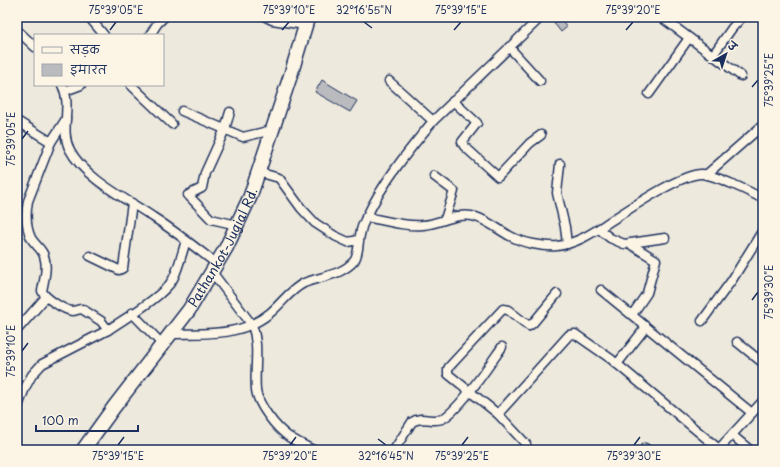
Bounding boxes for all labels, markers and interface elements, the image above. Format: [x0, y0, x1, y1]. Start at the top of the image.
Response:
text: 75°39'05"E [89, 2, 143, 17]
text: 75°39'10"E [263, 2, 315, 17]
text: 32°16'55"N [336, 2, 392, 17]
text: 75°39'15"E [435, 2, 487, 17]
text: 75°39'20"E [605, 2, 661, 17]
legend [34, 34, 164, 86]
north arrow [706, 34, 746, 74]
text: उ [724, 36, 742, 56]
text: सड़क [69, 40, 101, 58]
text: 75°39'25"E [761, 53, 776, 107]
text: इमारत [70, 60, 108, 78]
text: 75°39'05"E [3, 112, 18, 166]
street label: Pathankot-Jugial Rd. [183, 185, 261, 310]
text: 75°39'30"E [761, 265, 776, 319]
text: 75°39'10"E [3, 325, 18, 377]
scale bar [36, 407, 138, 433]
text: 100 m [42, 411, 79, 429]
text: 75°39'15"E [92, 448, 144, 463]
text: 75°39'20"E [262, 448, 318, 463]
text: 32°16'45"N [358, 448, 414, 463]
text: 75°39'25"E [435, 448, 489, 463]
text: 75°39'30"E [607, 448, 661, 463]

